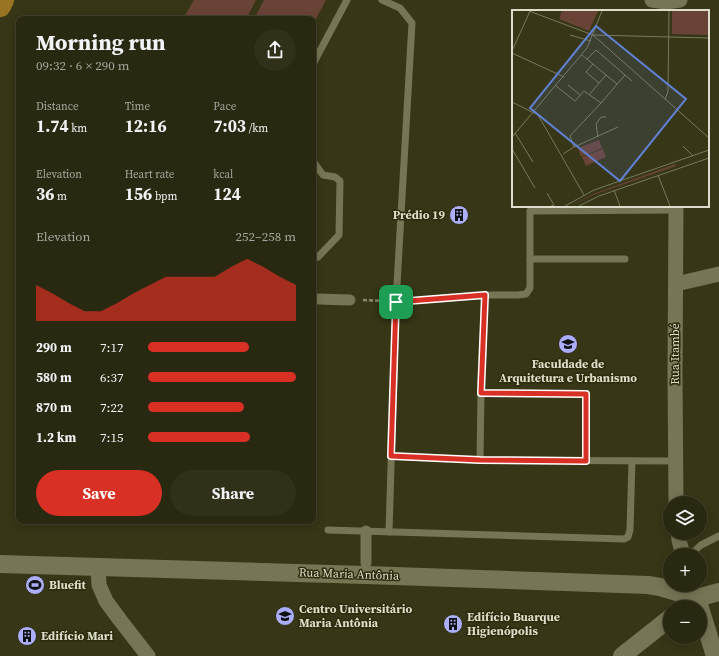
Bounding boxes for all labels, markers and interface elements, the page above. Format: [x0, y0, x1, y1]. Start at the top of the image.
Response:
inset map [512, 10, 709, 207]
text: Morning run [36, 27, 166, 57]
button: share [254, 29, 296, 71]
text: 09:32 · 6 × 290 m [36, 57, 130, 74]
text: Distance [36, 99, 79, 114]
text: Time [125, 99, 150, 114]
text: Pace [213, 99, 236, 114]
text: 1.74 [36, 114, 69, 138]
text: 12:16 [125, 114, 167, 138]
text: 7:03 [213, 114, 246, 138]
text: km [69, 121, 87, 136]
text: /km [246, 121, 268, 136]
text: Elevation [36, 167, 82, 182]
text: Heart rate [125, 167, 174, 182]
text: kcal [213, 167, 233, 182]
text: 36 [36, 182, 54, 206]
text: 156 [125, 182, 152, 206]
text: 124 [213, 182, 241, 206]
text: m [54, 189, 67, 204]
text: bpm [152, 189, 177, 204]
building icon: Prédio 19 [448, 204, 470, 226]
place label: Prédio 19 [393, 207, 445, 223]
text: Elevation [36, 228, 90, 245]
text: 252–258 m [236, 228, 296, 245]
pin [379, 285, 413, 319]
icon: arrive [385, 291, 407, 313]
street label: Rua Itambé [667, 323, 683, 385]
school or university icon: Faculdade de Arquitetura e Urbanismo [557, 333, 579, 355]
text: 290 m [36, 339, 72, 356]
text: 7:17 [100, 339, 123, 356]
place label: Faculdade de Arquitetura e Urbanismo [499, 356, 637, 386]
text: 580 m [36, 369, 72, 386]
text: 6:37 [100, 369, 123, 386]
text: 870 m [36, 399, 72, 416]
text: 7:22 [100, 399, 123, 416]
text: 1.2 km [36, 429, 76, 446]
text: 7:15 [100, 429, 123, 446]
button: Save [36, 470, 162, 516]
button: Share [170, 470, 296, 516]
map controls [663, 496, 707, 644]
button: layers [663, 496, 707, 540]
button: + [663, 548, 707, 592]
street label: Rua Maria Antônia [299, 564, 400, 584]
sports icon: Bluefit [24, 574, 46, 596]
place label: Bluefit [49, 577, 87, 593]
button: − [663, 600, 707, 644]
place label: Centro Universitário Maria Antônia [299, 601, 413, 631]
school or university icon: Centro Universitário Maria Antônia [274, 605, 296, 627]
place label: Edifício Buarque Higienópolis [467, 609, 560, 639]
building icon: Edifício Buarque Higienópolis [442, 613, 464, 635]
building icon: Edifício Mari [16, 625, 38, 647]
place label: Edifício Mari [41, 628, 113, 644]

